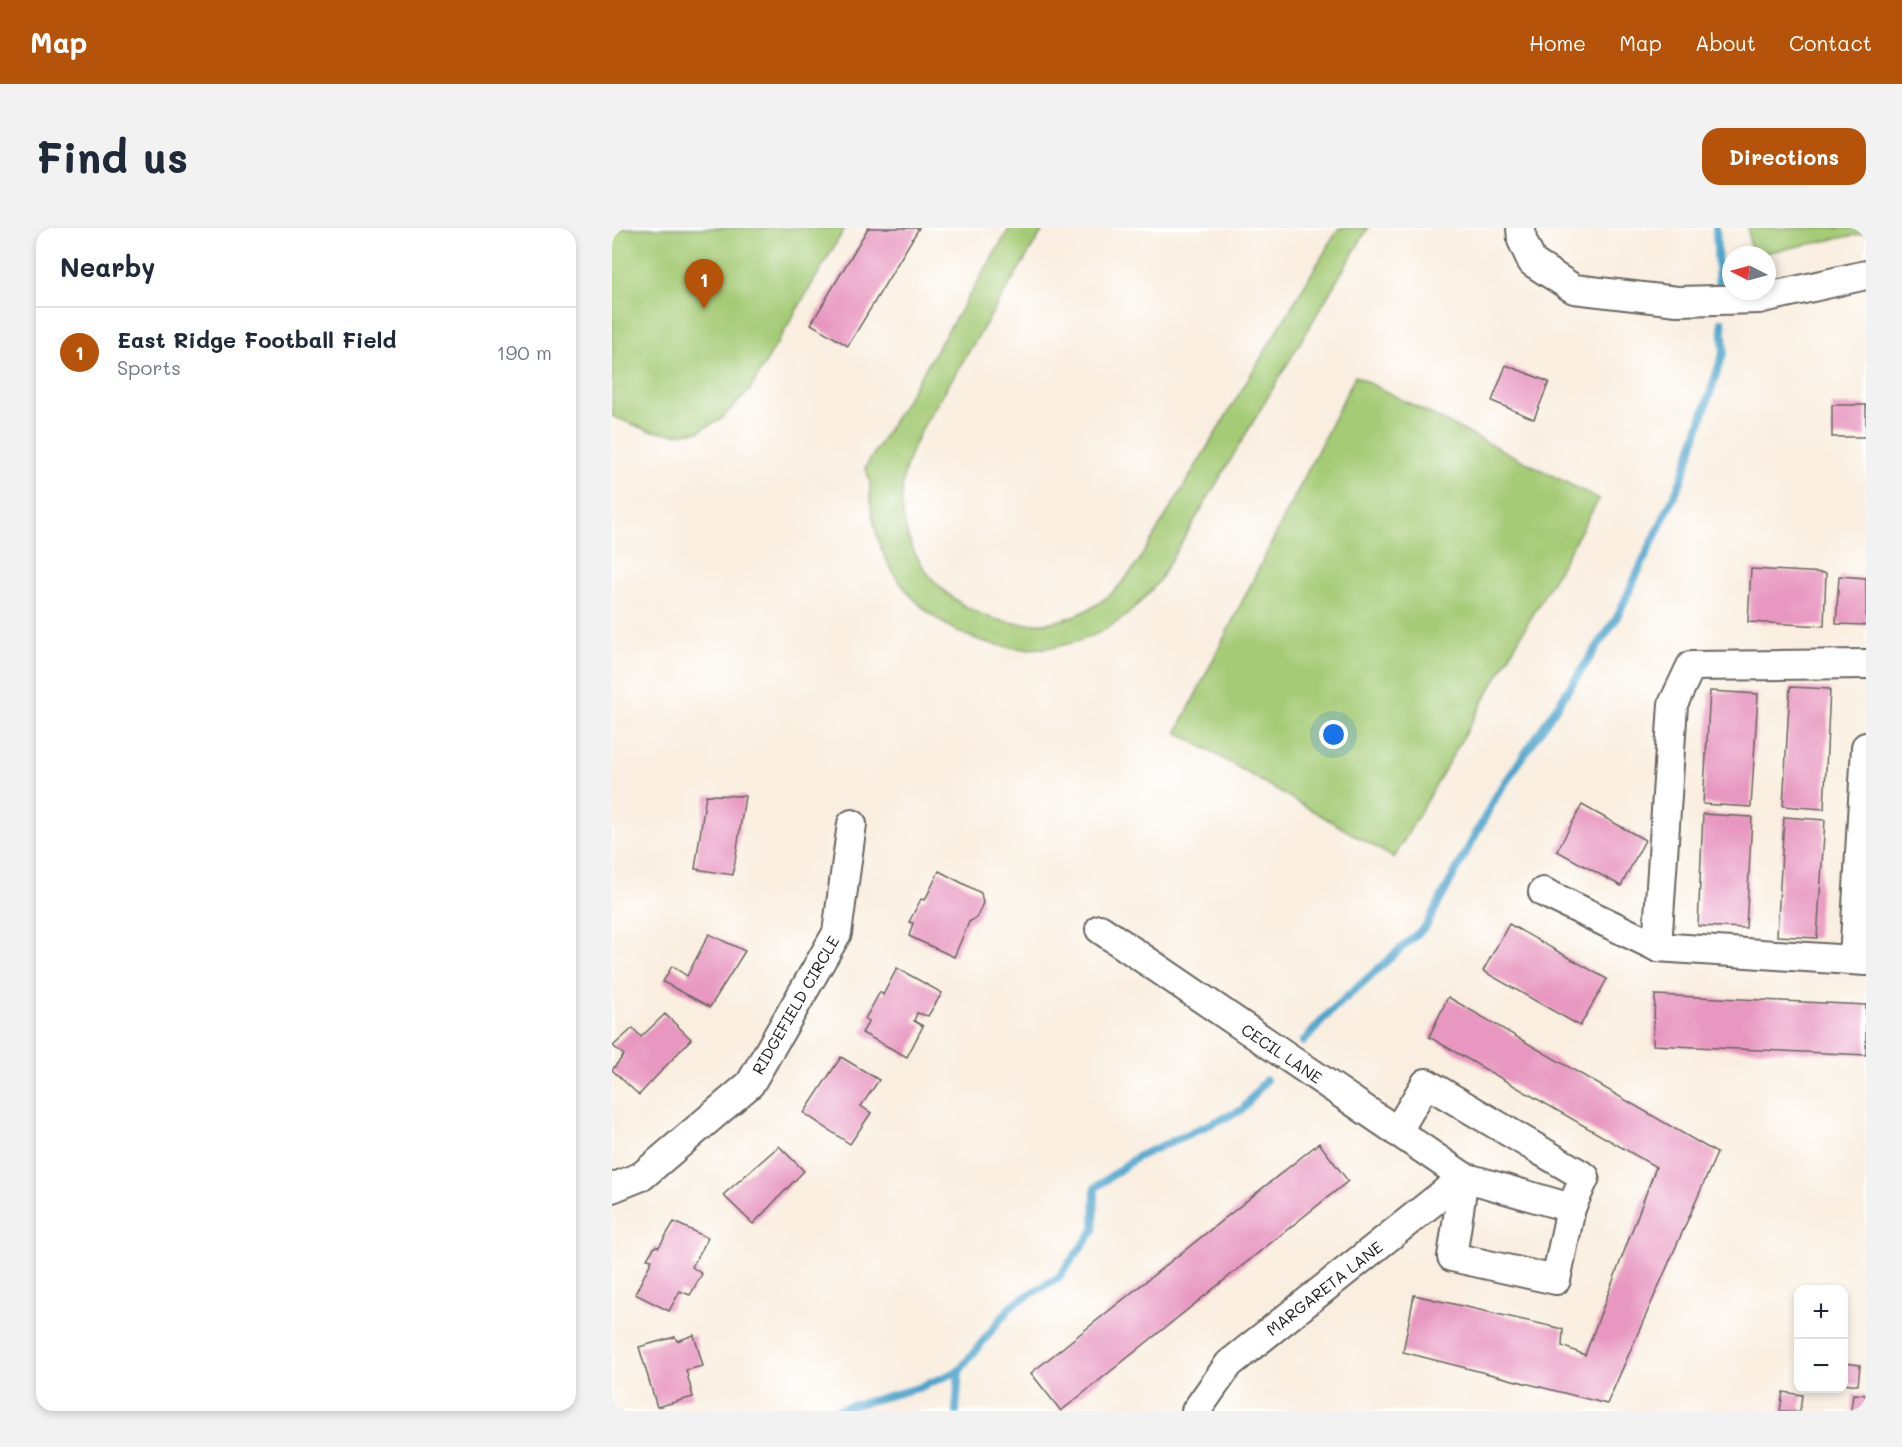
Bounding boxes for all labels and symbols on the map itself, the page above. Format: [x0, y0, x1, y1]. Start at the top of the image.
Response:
north arrow [1722, 246, 1776, 300]
pin: 1 [684, 260, 724, 309]
your location [1319, 720, 1348, 749]
street label: RIDGEFIELD CIRCLE [747, 932, 843, 1078]
street label: CECIL LANE [1238, 1018, 1326, 1088]
street label: MARGARETA LANE [1262, 1236, 1386, 1340]

